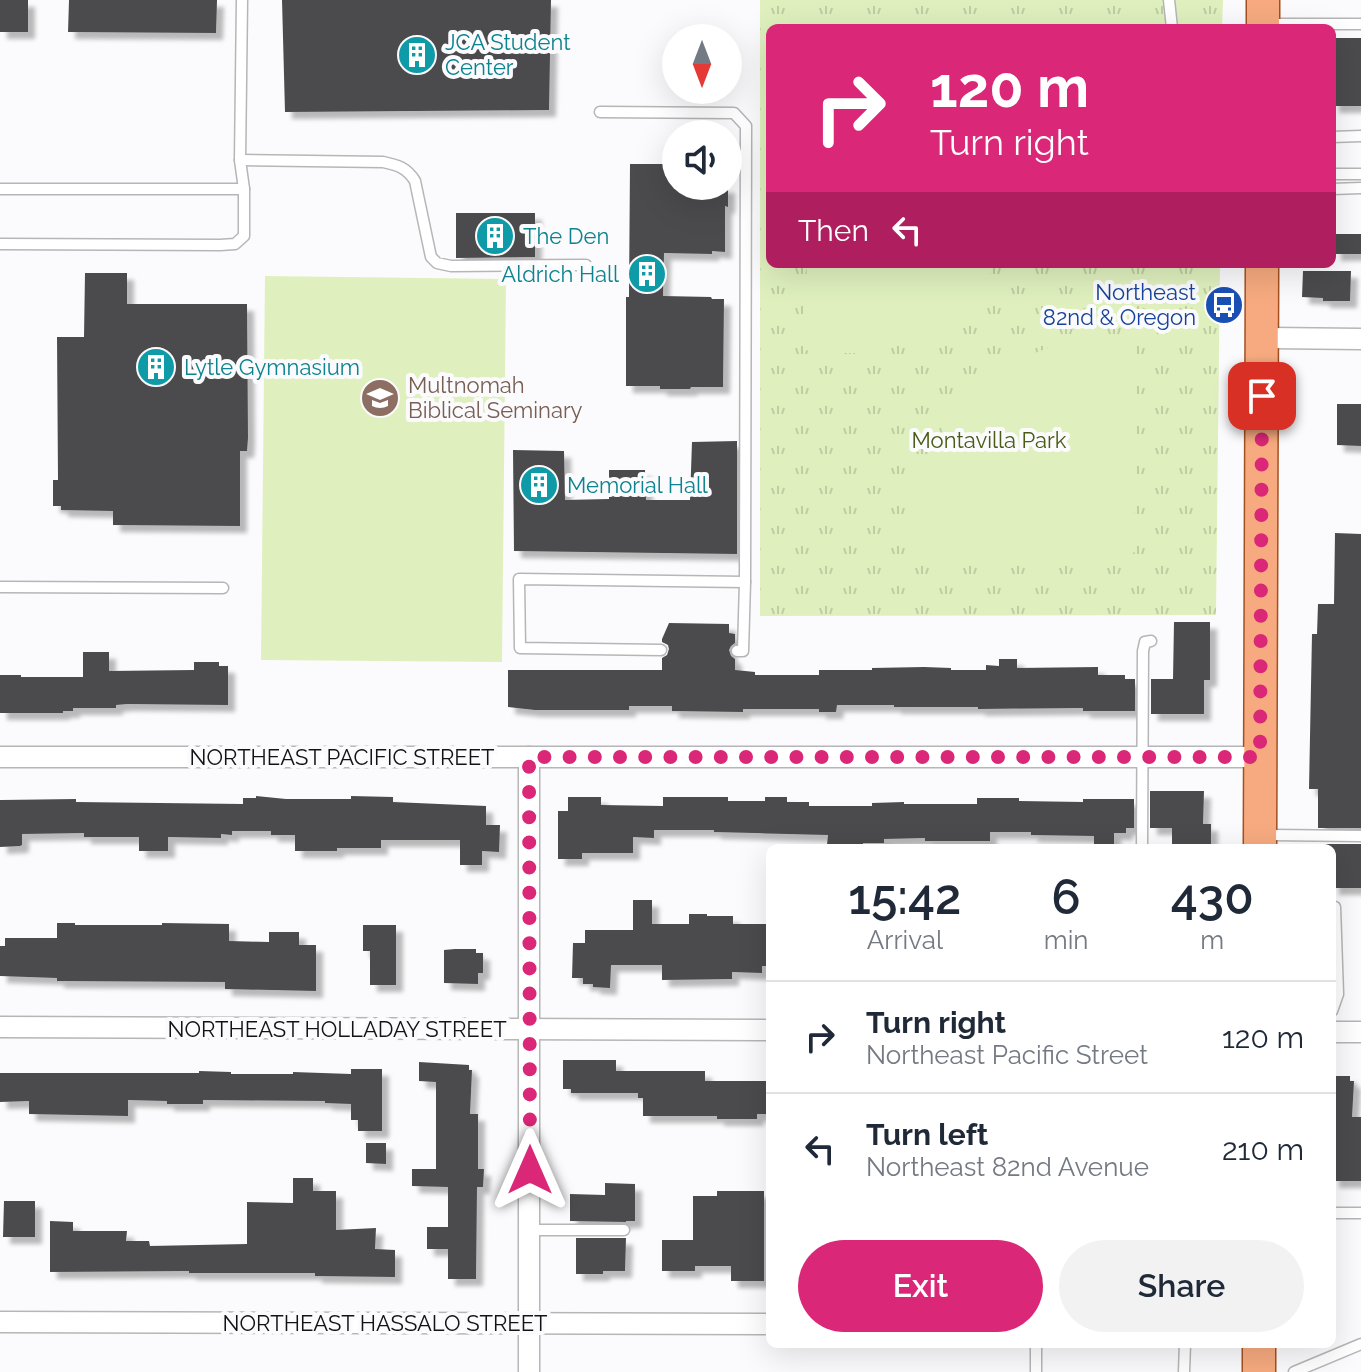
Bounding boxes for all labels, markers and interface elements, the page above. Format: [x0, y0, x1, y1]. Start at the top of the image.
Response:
north arrow [662, 24, 742, 104]
map controls [662, 24, 742, 200]
place label: JCA Student Center [445, 29, 571, 80]
building icon: JCA Student Center [396, 34, 438, 76]
text: 120 m [930, 54, 1089, 120]
icon: right [798, 56, 902, 160]
button: sound [662, 120, 742, 200]
text: Turn right [930, 121, 1089, 163]
icon: left [885, 208, 929, 252]
text: Then [798, 213, 869, 248]
building icon: The Den [474, 215, 516, 257]
place label: The Den [523, 223, 609, 249]
building icon: Aldrich Hall [626, 253, 668, 295]
place label: Aldrich Hall [501, 261, 619, 287]
place label: Northeast 82nd & Oregon [1043, 279, 1197, 330]
bus stop icon: Northeast 82nd & Oregon [1203, 284, 1245, 326]
building icon: Lytle Gymnasium [135, 346, 177, 388]
place label: Lytle Gymnasium [184, 354, 360, 380]
pin [1228, 362, 1296, 430]
place label: Multnomah Biblical Seminary [408, 372, 583, 423]
icon: arrive [1240, 374, 1284, 418]
school or university icon: Multnomah Biblical Seminary [359, 377, 401, 419]
park label: Montavilla Park [912, 427, 1067, 453]
building icon: Memorial Hall [518, 464, 560, 506]
place label: Memorial Hall [567, 472, 708, 498]
street label: NORTHEAST PACIFIC STREET [189, 744, 495, 770]
text: 15:42 [848, 869, 961, 925]
text: 6 [1052, 869, 1081, 925]
text: 430 [1171, 869, 1254, 925]
text: Arrival [867, 925, 943, 955]
text: min [1044, 925, 1088, 955]
text: m [1200, 925, 1224, 955]
text: Turn right [866, 1005, 1006, 1040]
icon: right [798, 1015, 842, 1059]
street label: NORTHEAST HOLLADAY STREET [167, 1016, 507, 1042]
text: 120 m [1222, 1020, 1304, 1055]
text: Northeast Pacific Street [866, 1040, 1148, 1070]
text: Turn left [866, 1117, 988, 1152]
icon: left [798, 1127, 842, 1171]
position arrow [488, 1128, 572, 1212]
text: 210 m [1222, 1132, 1304, 1167]
text: Northeast 82nd Avenue [866, 1152, 1149, 1182]
button: Exit [798, 1240, 1043, 1332]
button: Share [1059, 1240, 1304, 1332]
street label: NORTHEAST HASSALO STREET [223, 1310, 548, 1336]

